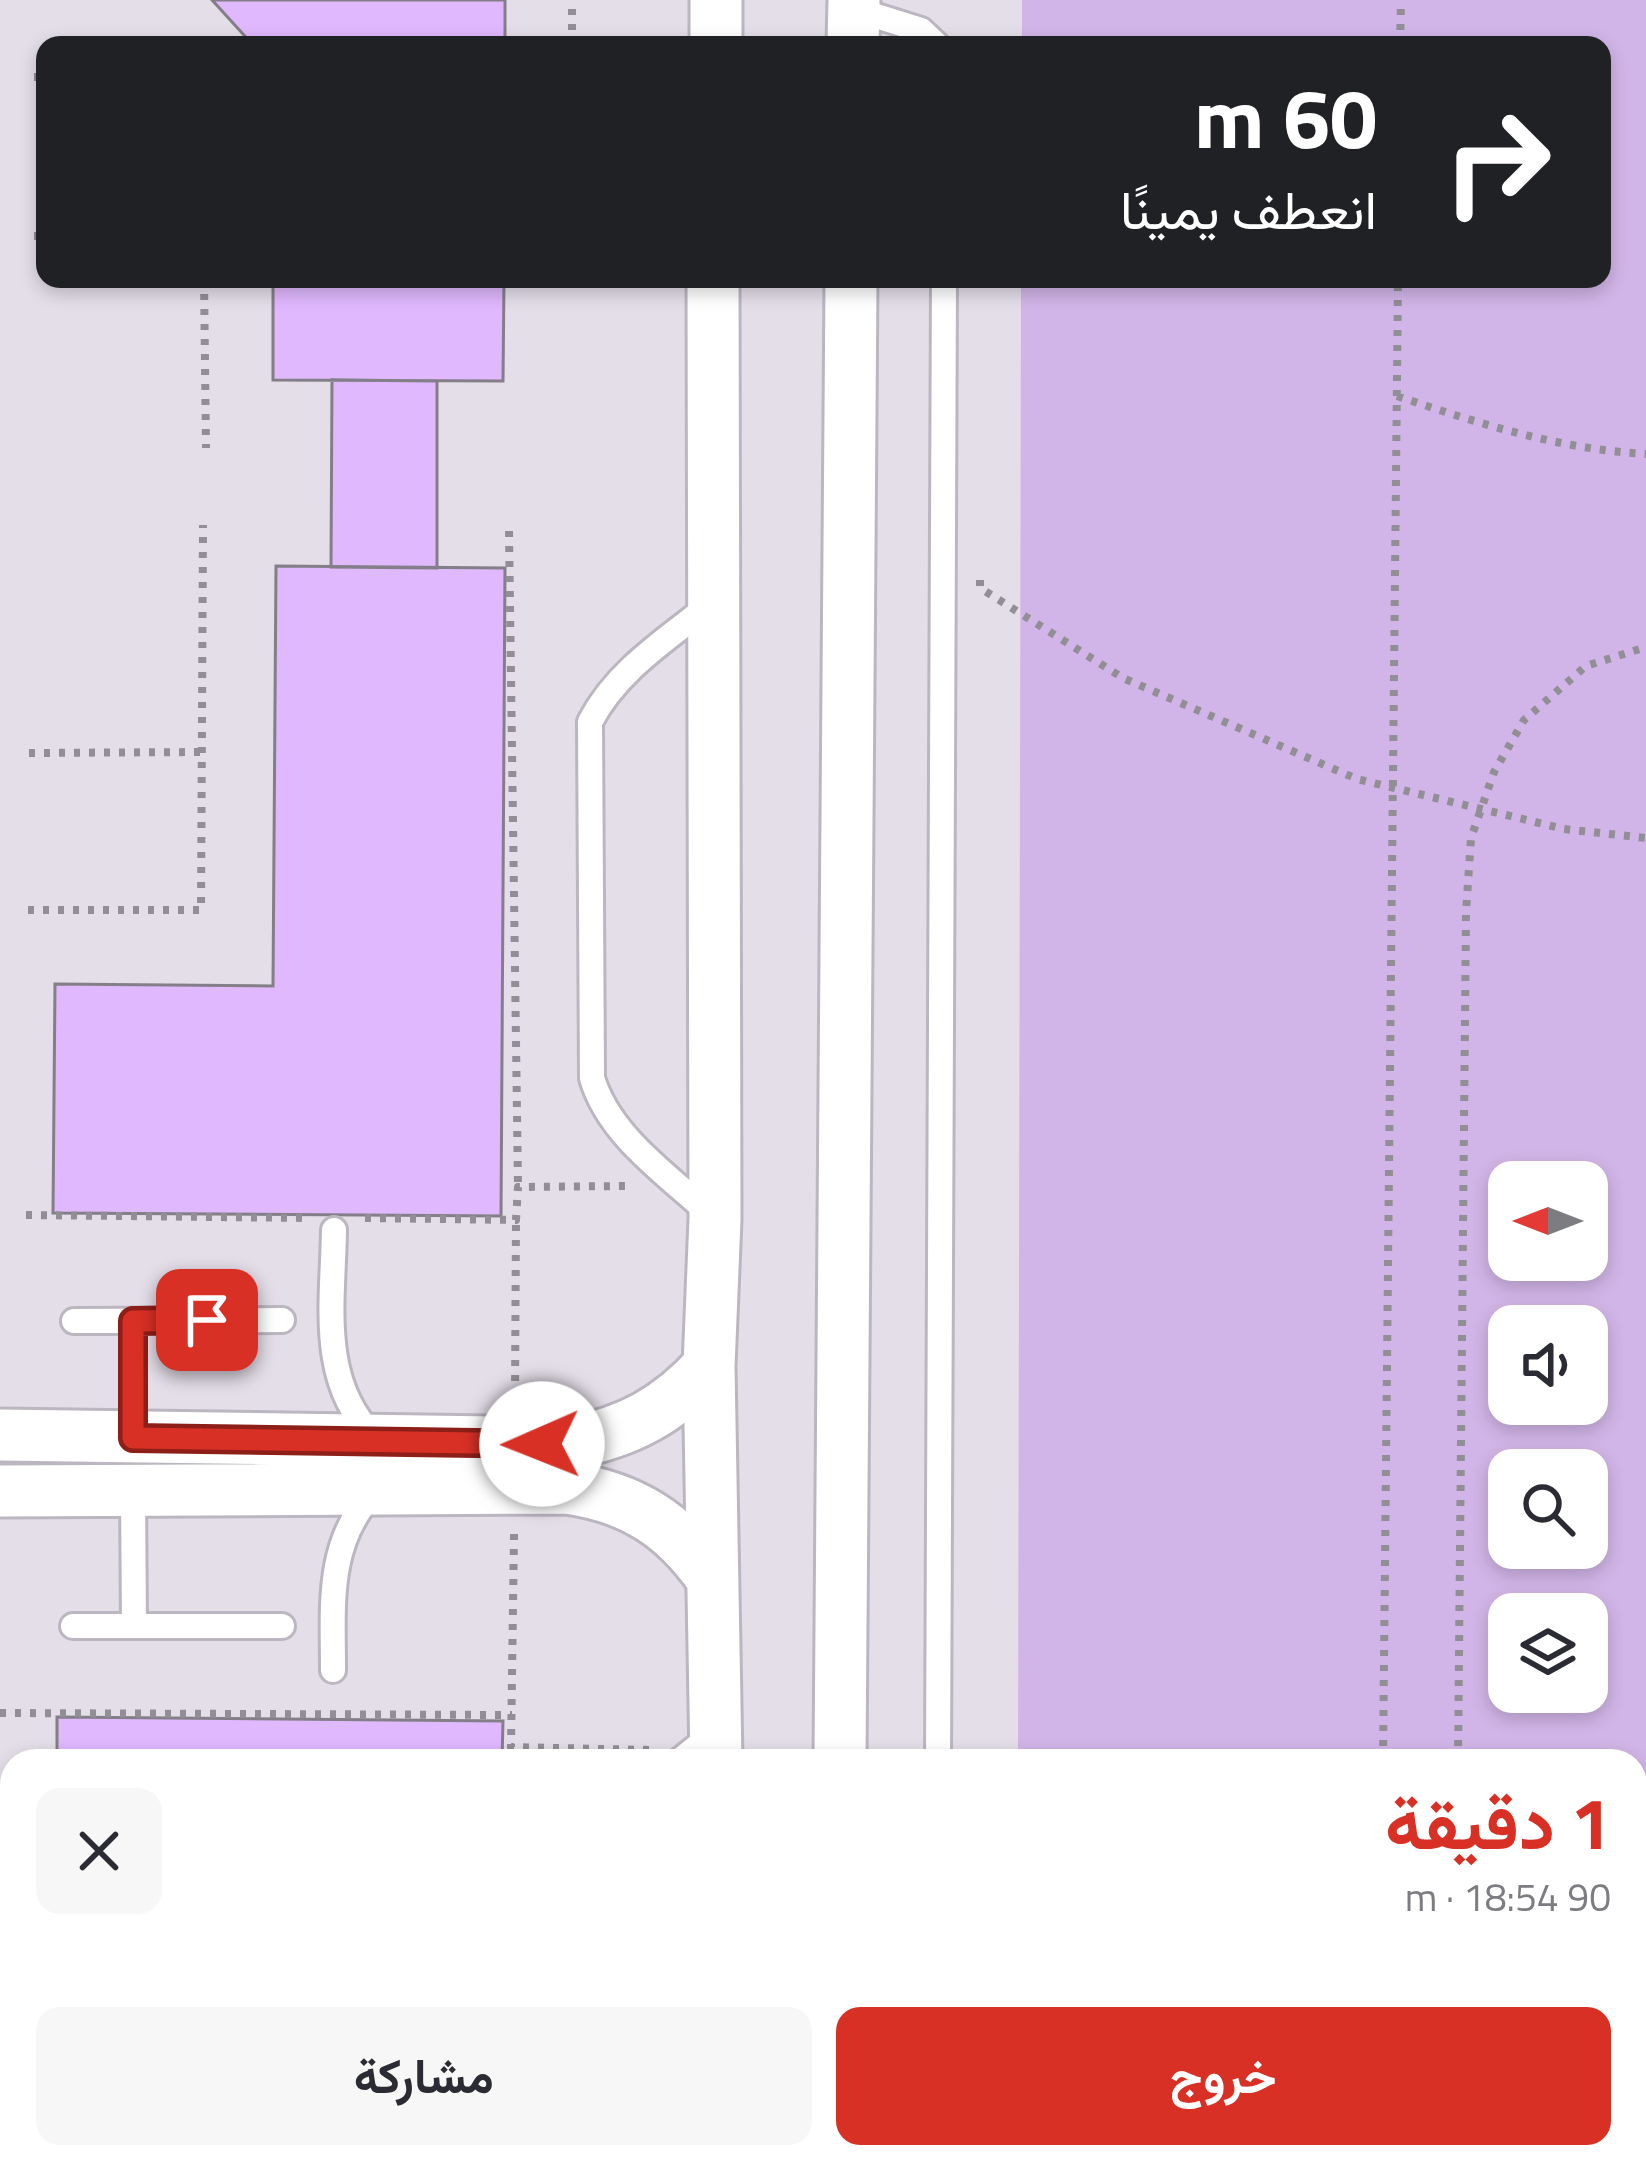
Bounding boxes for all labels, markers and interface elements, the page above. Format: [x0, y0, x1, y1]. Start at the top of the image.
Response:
text: 60 m [1194, 53, 1377, 181]
icon: right [1419, 84, 1575, 240]
text: انعطف يمينًا [1120, 168, 1377, 250]
north arrow [1488, 1161, 1608, 1281]
map controls [1488, 1161, 1608, 1713]
pin [156, 1269, 258, 1371]
icon: arrive [174, 1287, 240, 1353]
button: sound [1488, 1305, 1608, 1425]
position arrow [479, 1381, 605, 1507]
button: search [1488, 1449, 1608, 1569]
button: layers [1488, 1593, 1608, 1713]
text: 1 دقيقة [1385, 1767, 1611, 1877]
button: close [36, 1788, 162, 1914]
text: 90 m · 18:54 [1405, 1867, 1611, 1926]
button: مشاركة [36, 2007, 812, 2145]
button: خروج [836, 2007, 1611, 2145]

